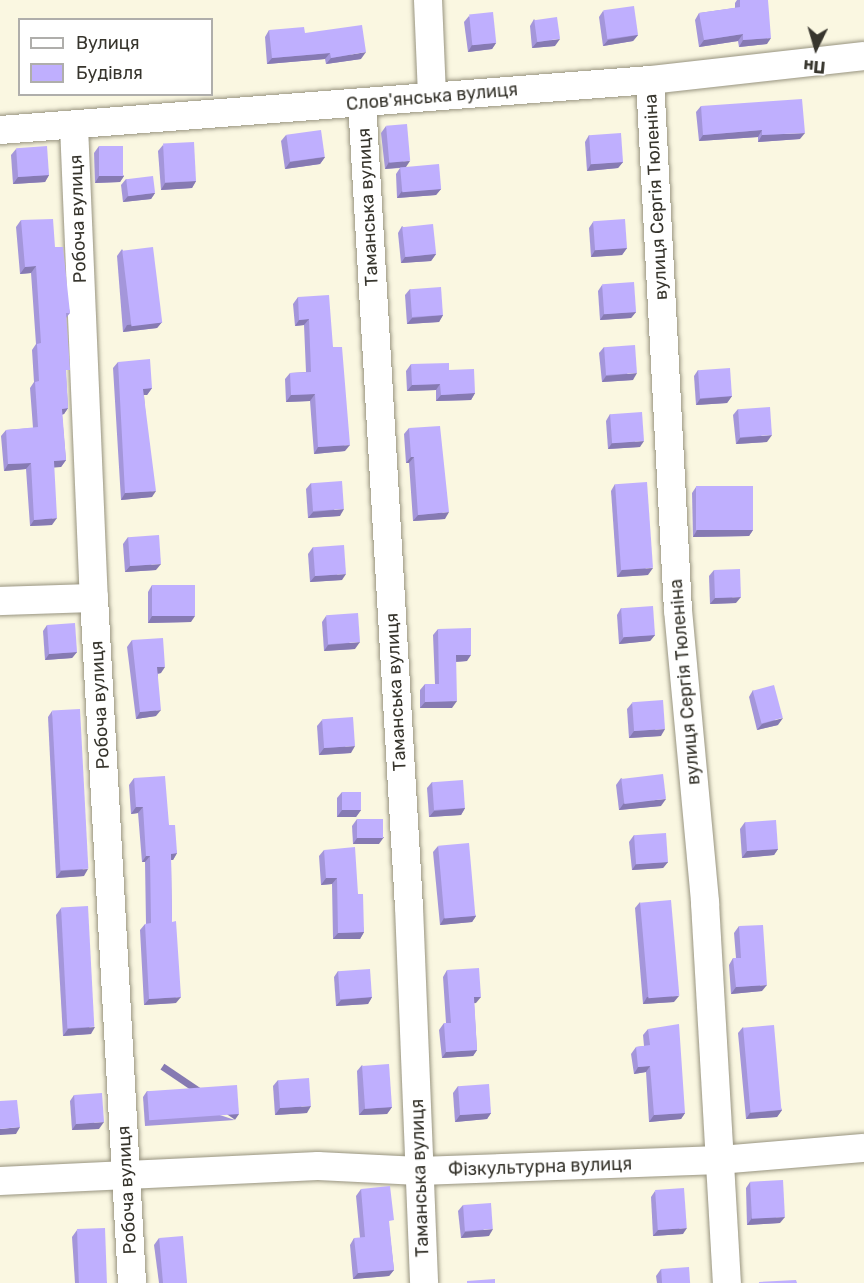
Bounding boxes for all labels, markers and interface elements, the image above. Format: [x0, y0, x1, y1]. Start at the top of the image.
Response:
legend [18, 18, 213, 96]
north arrow [786, 18, 846, 78]
text: Вулиця [76, 32, 140, 54]
text: Пн [803, 56, 826, 77]
text: Будівля [76, 62, 143, 84]
street label: Слов'янська вулиця [345, 79, 519, 115]
street label: вулиця Сергія Тюленіна [640, 93, 672, 301]
street label: Таманська вулиця [353, 127, 383, 287]
street label: Робоча вулиця [65, 154, 91, 284]
street label: вулиця Сергія Тюленіна [665, 578, 705, 786]
street label: Таманська вулиця [381, 612, 411, 772]
street label: Робоча вулиця [86, 640, 114, 770]
street label: Таманська вулиця [406, 1099, 434, 1257]
street label: Робоча вулиця [113, 1125, 141, 1255]
street label: Фізкультурна вулиця [448, 1153, 632, 1181]

